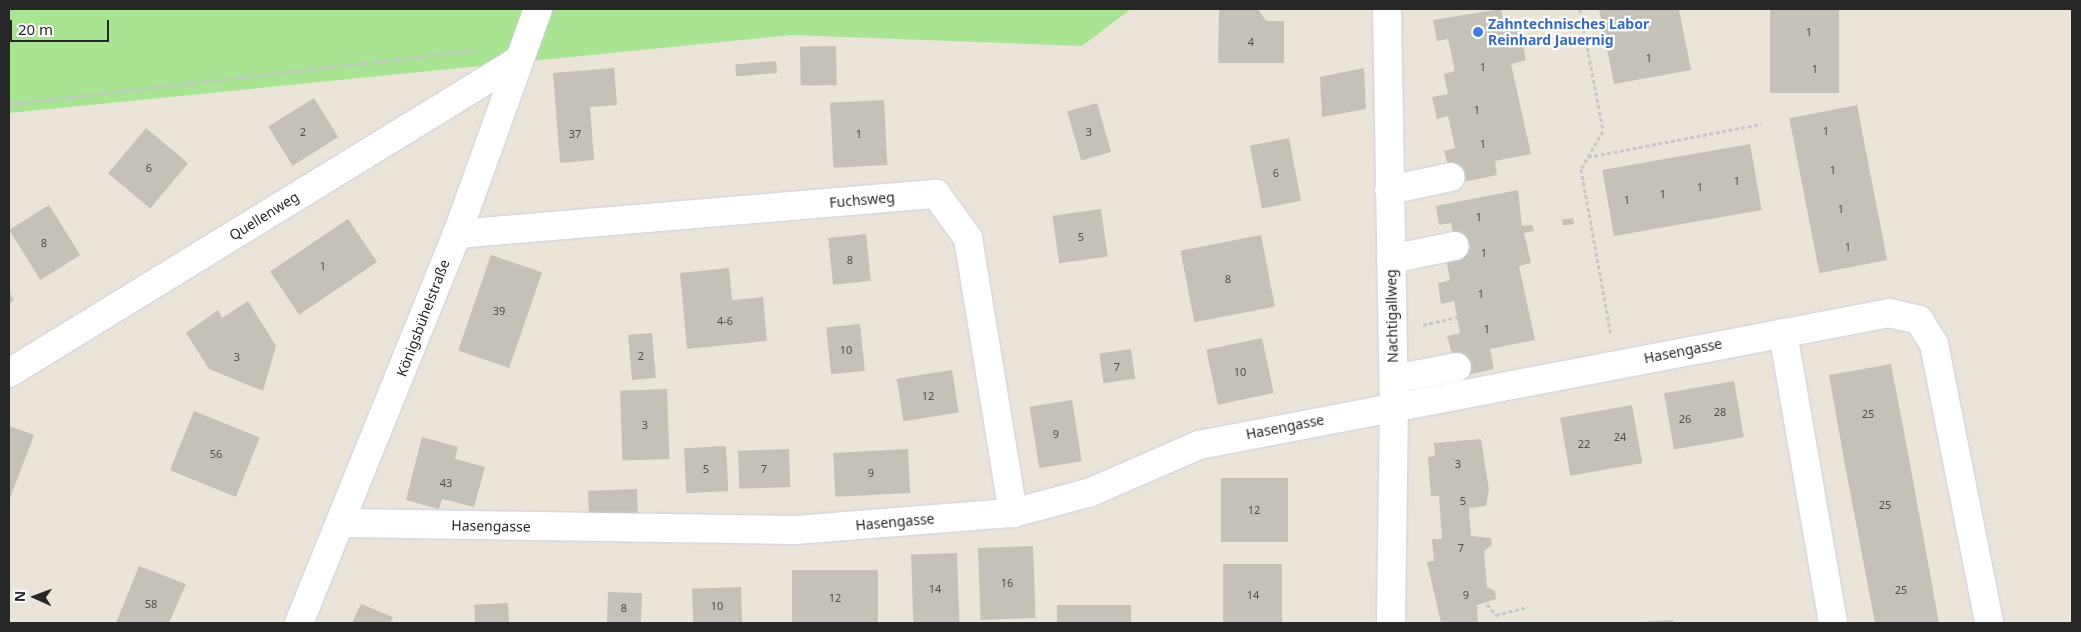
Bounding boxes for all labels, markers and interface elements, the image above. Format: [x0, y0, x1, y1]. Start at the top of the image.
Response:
scale bar [12, 10, 111, 42]
place label: Zahntechnisches Labor Reinhard Jauernig [1488, 16, 1649, 48]
text: 20 m [18, 19, 53, 39]
house number: 1 [1806, 25, 1812, 39]
marker: Zahntechnisches Labor Reinhard Jauernig [1472, 26, 1484, 38]
house number: 4 [1248, 35, 1254, 49]
house number: 1 [1646, 51, 1652, 65]
house number: 1 [1480, 60, 1486, 74]
house number: 1 [1812, 62, 1818, 76]
house number: 1 [1474, 103, 1480, 117]
house number: 1 [1823, 124, 1829, 138]
house number: 2 [300, 125, 306, 139]
house number: 3 [1086, 125, 1092, 139]
house number: 37 [569, 127, 581, 141]
house number: 1 [856, 127, 862, 141]
house number: 1 [1480, 137, 1486, 151]
house number: 6 [146, 161, 152, 175]
house number: 1 [1830, 163, 1836, 177]
house number: 6 [1273, 166, 1279, 180]
house number: 1 [1734, 174, 1740, 188]
house number: 1 [1697, 180, 1703, 194]
house number: 1 [1660, 187, 1666, 201]
street label: Quellenweg [226, 188, 302, 244]
street label: Fuchsweg [829, 189, 895, 211]
house number: 1 [1624, 193, 1630, 207]
house number: 1 [1838, 202, 1844, 216]
house number: 1 [1476, 210, 1482, 224]
house number: 5 [1078, 230, 1084, 244]
house number: 8 [41, 236, 47, 250]
house number: 1 [1845, 240, 1851, 254]
house number: 1 [1481, 246, 1487, 260]
house number: 8 [847, 253, 853, 267]
street label: Königsbühelstraße [393, 257, 453, 379]
house number: 1 [320, 259, 326, 273]
street label: Nachtigallweg [1383, 269, 1401, 363]
house number: 8 [1225, 272, 1231, 286]
house number: 1 [1478, 287, 1484, 301]
house number: 39 [493, 304, 505, 318]
house number: 4-6 [717, 314, 733, 328]
house number: 1 [1484, 322, 1490, 336]
street label: Hasengasse [1642, 335, 1724, 367]
house number: 10 [840, 343, 852, 357]
house number: 2 [638, 349, 644, 363]
house number: 3 [234, 350, 240, 364]
house number: 7 [1114, 360, 1120, 374]
house number: 10 [1234, 365, 1246, 379]
house number: 12 [922, 389, 934, 403]
house number: 28 [1714, 405, 1726, 419]
house number: 25 [1862, 407, 1874, 421]
street label: Hasengasse [1244, 411, 1326, 443]
house number: 26 [1679, 412, 1691, 426]
house number: 3 [642, 418, 648, 432]
house number: 9 [1053, 427, 1059, 441]
house number: 24 [1614, 430, 1626, 444]
house number: 22 [1578, 437, 1590, 451]
house number: 56 [210, 447, 222, 461]
house number: 3 [1455, 457, 1461, 471]
house number: 5 [703, 462, 709, 476]
house number: 7 [761, 462, 767, 476]
house number: 9 [868, 466, 874, 480]
house number: 43 [440, 476, 452, 490]
house number: 5 [1460, 494, 1466, 508]
house number: 25 [1879, 498, 1891, 512]
house number: 12 [1248, 503, 1260, 517]
street label: Hasengasse [855, 510, 935, 534]
street label: Hasengasse [451, 517, 531, 535]
house number: 7 [1458, 541, 1464, 555]
north arrow [10, 572, 60, 622]
house number: 16 [1001, 576, 1013, 590]
house number: 14 [929, 582, 941, 596]
house number: 25 [1895, 583, 1907, 597]
house number: 14 [1247, 588, 1259, 602]
house number: 9 [1463, 588, 1469, 602]
text: N [10, 590, 29, 602]
house number: 12 [829, 591, 841, 605]
house number: 58 [145, 597, 157, 611]
house number: 10 [711, 599, 723, 613]
house number: 8 [621, 601, 627, 615]

